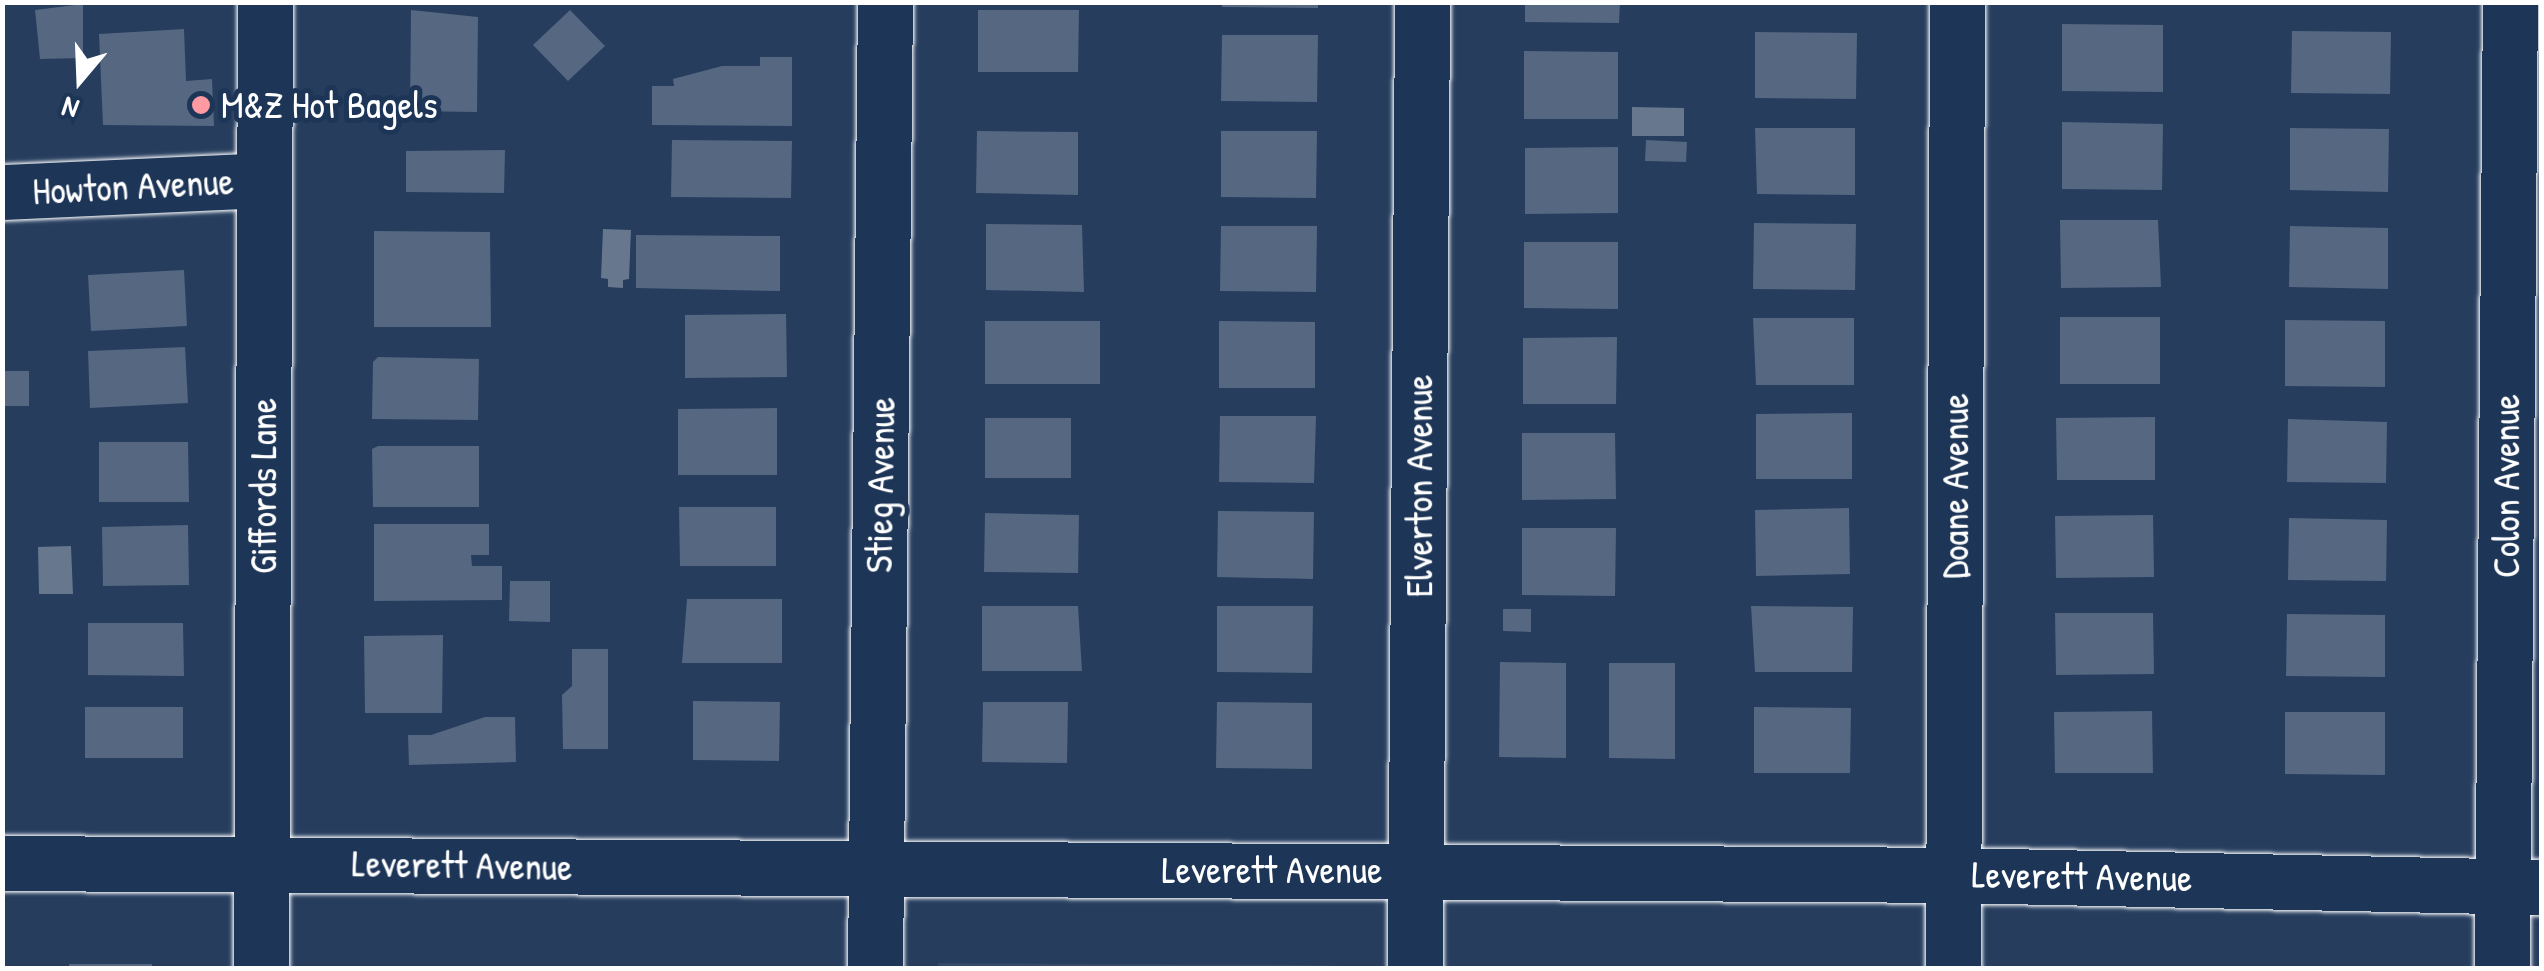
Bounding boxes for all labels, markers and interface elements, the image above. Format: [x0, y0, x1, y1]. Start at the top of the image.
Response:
north arrow [30, 30, 130, 130]
place label: M&Z Hot Bagels [221, 82, 438, 128]
text: N [57, 88, 83, 129]
marker: M&Z Hot Bagels [190, 94, 212, 116]
street label: Howton Avenue [31, 158, 235, 214]
street label: Elverton Avenue [1396, 375, 1442, 597]
street label: Doane Avenue [1932, 393, 1978, 579]
street label: Colon Avenue [2483, 394, 2529, 578]
street label: Stieg Avenue [856, 397, 904, 573]
street label: Giffords Lane [240, 398, 286, 574]
street label: Leverett Avenue [351, 840, 573, 890]
street label: Leverett Avenue [1162, 847, 1382, 893]
street label: Leverett Avenue [1971, 851, 2193, 901]

